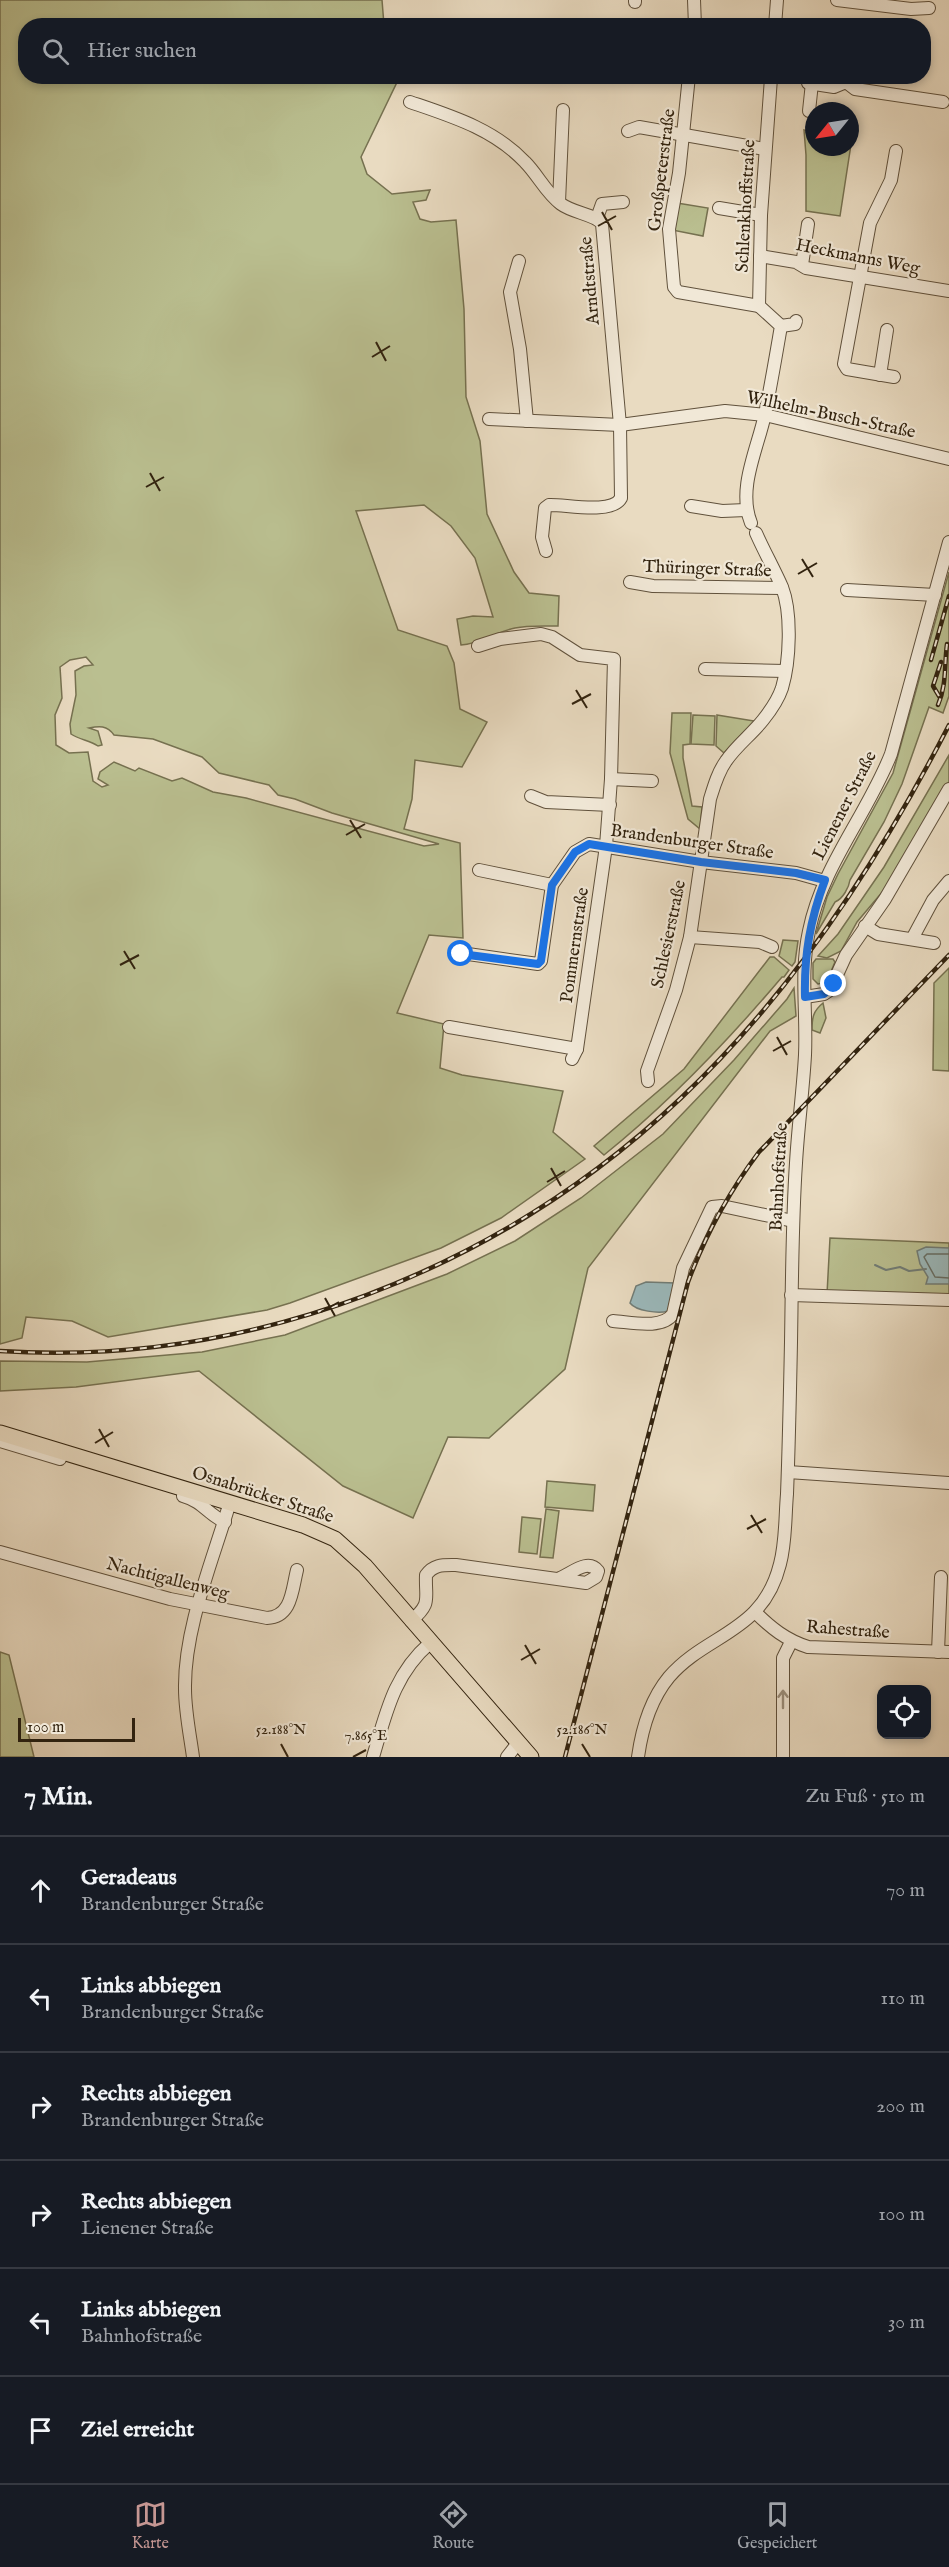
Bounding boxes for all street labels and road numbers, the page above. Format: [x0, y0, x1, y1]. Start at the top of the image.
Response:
street label: Großpeterstraße [644, 108, 681, 233]
street label: Schlenkhoffstraße [732, 139, 761, 273]
street label: Heckmanns Weg [794, 234, 922, 281]
street label: Arndtstraße [575, 236, 606, 327]
street label: Wilhelm-Busch-Straße [744, 386, 917, 445]
street label: Thüringer Straße [642, 556, 772, 583]
street label: Lienener Straße [808, 747, 883, 864]
street label: Brandenburger Straße [609, 820, 775, 865]
street label: Schlesierstraße [647, 878, 692, 991]
street label: Pommernstraße [556, 886, 595, 1004]
street label: Bahnhofstraße [765, 1122, 794, 1232]
street label: Osnabrücker Straße [189, 1462, 336, 1529]
street label: Nachtigallenweg [104, 1553, 232, 1606]
street label: Rahestraße [805, 1616, 890, 1645]

